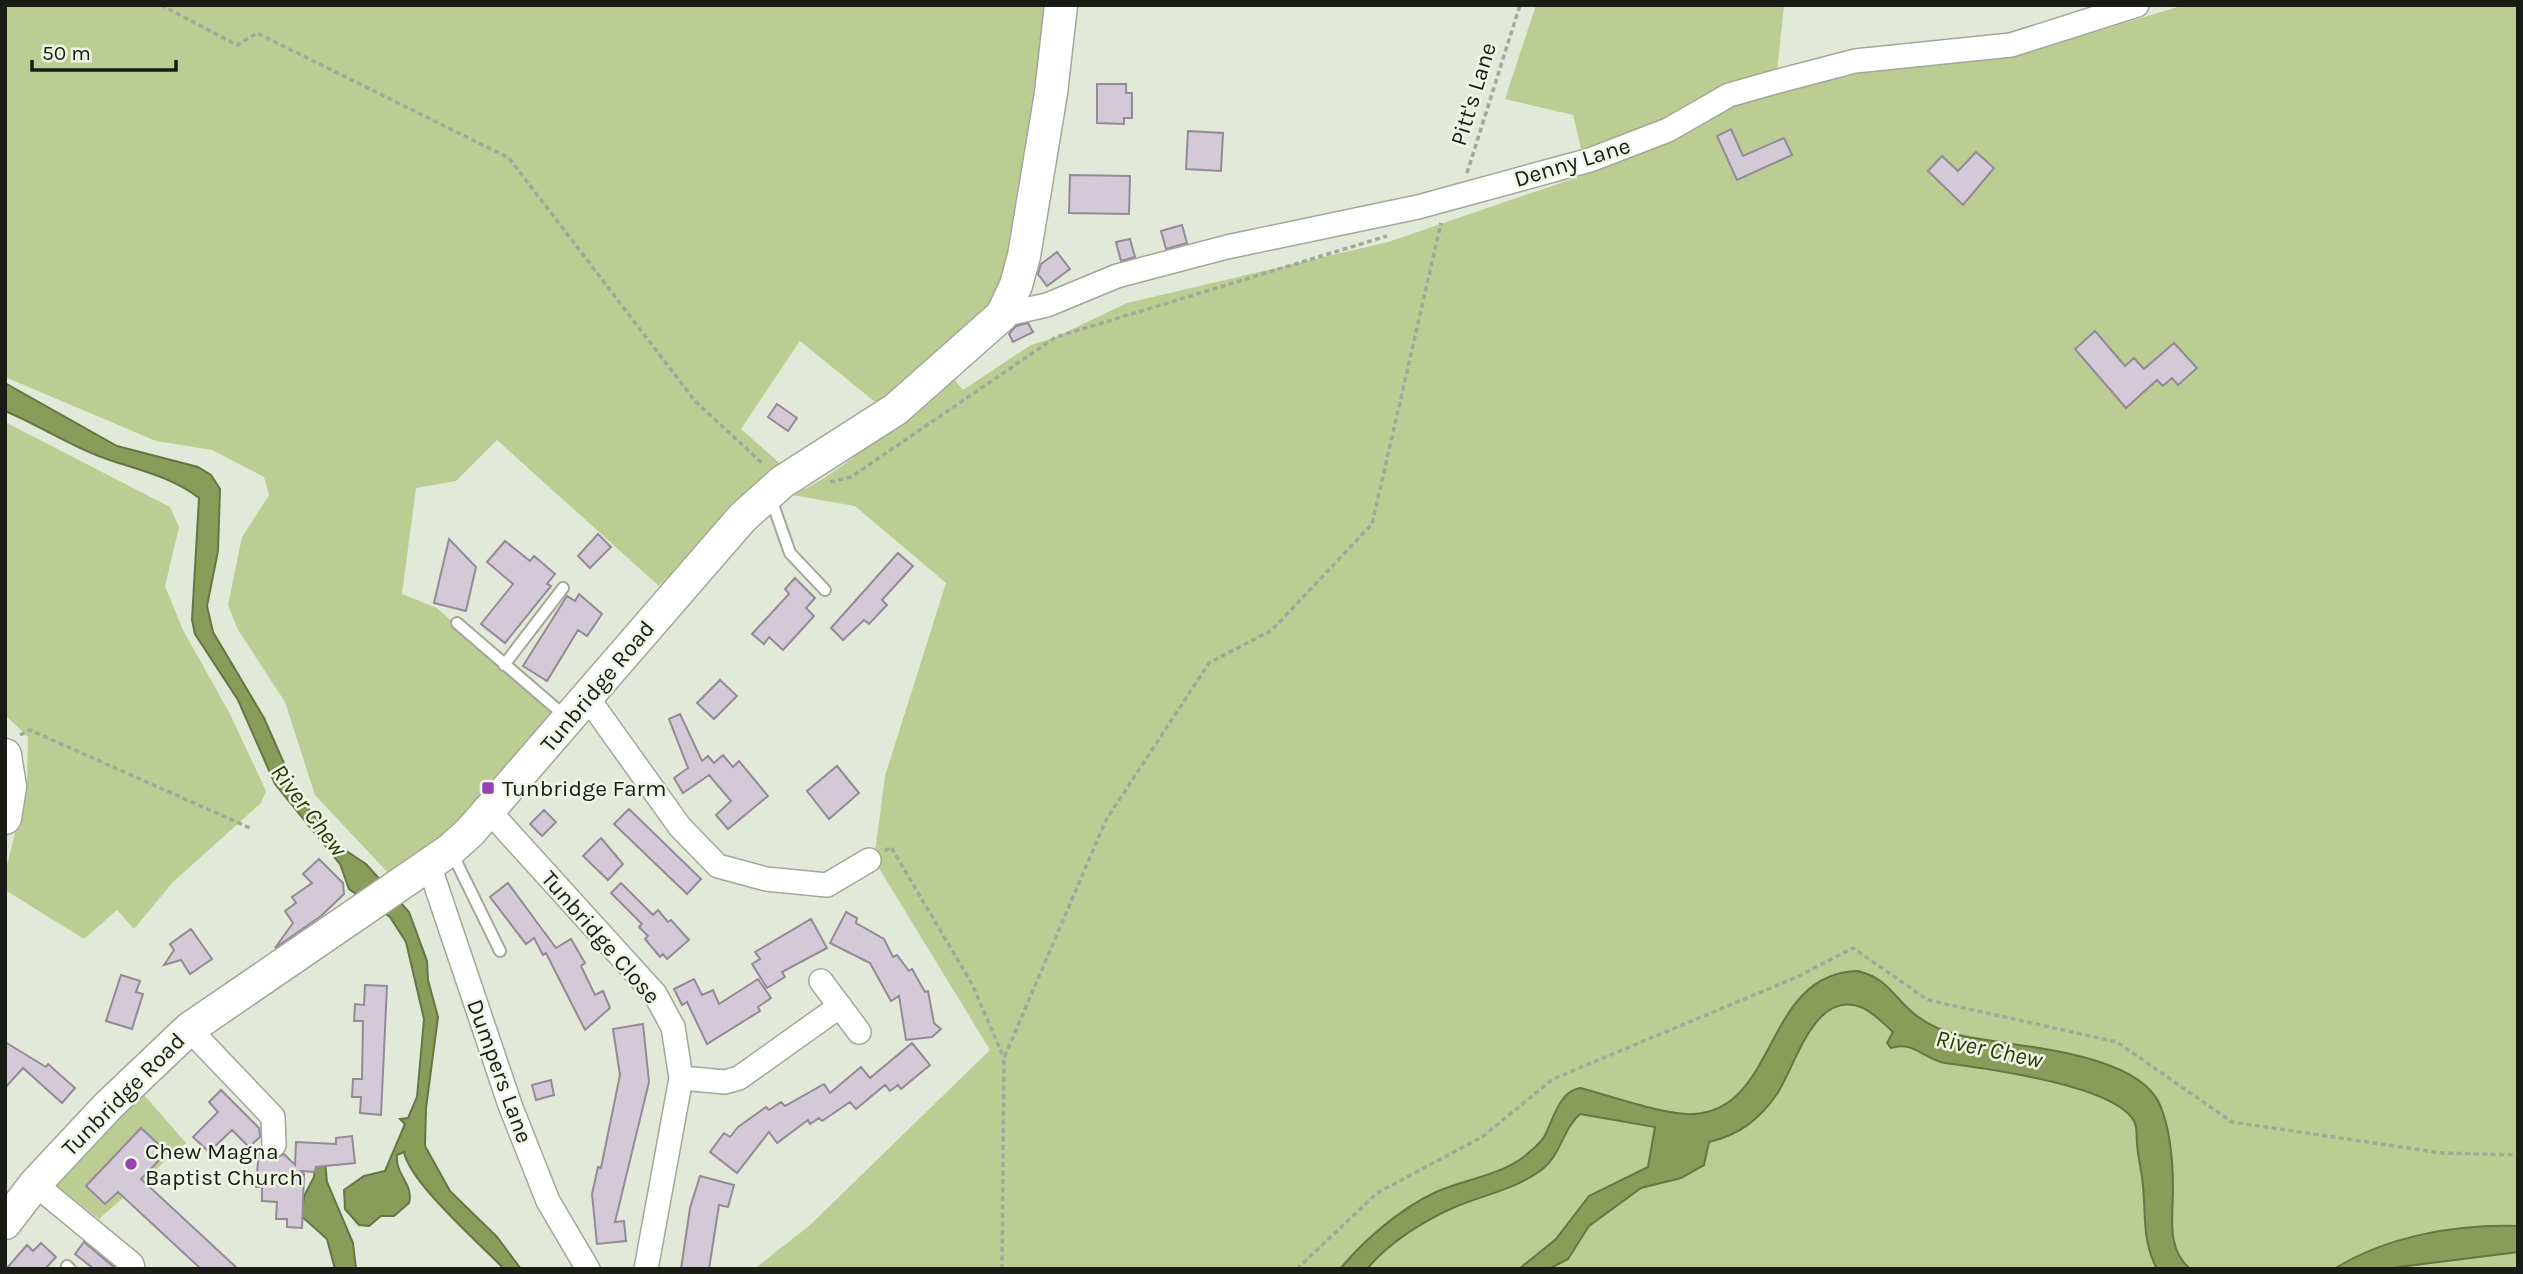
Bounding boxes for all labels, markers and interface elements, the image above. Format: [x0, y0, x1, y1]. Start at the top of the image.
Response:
scale bar [32, 28, 175, 72]
street label: Pitt's Lane [1445, 39, 1502, 149]
text: 50 m [42, 41, 91, 65]
street label: Denny Lane [1511, 132, 1633, 193]
street label: Tunbridge Road [535, 615, 660, 758]
water label: River Chew [265, 758, 354, 863]
place label: Tunbridge Farm [502, 775, 666, 802]
marker: Tunbridge Farm [480, 780, 496, 796]
street label: Tunbridge Close [536, 865, 666, 1009]
street label: Dumpers Lane [461, 996, 538, 1147]
water label: River Chew [1933, 1024, 2046, 1074]
street label: Tunbridge Road [56, 1027, 191, 1162]
place label: Chew Magna Baptist Church [145, 1138, 303, 1191]
marker: Chew Magna Baptist Church [123, 1156, 139, 1172]

